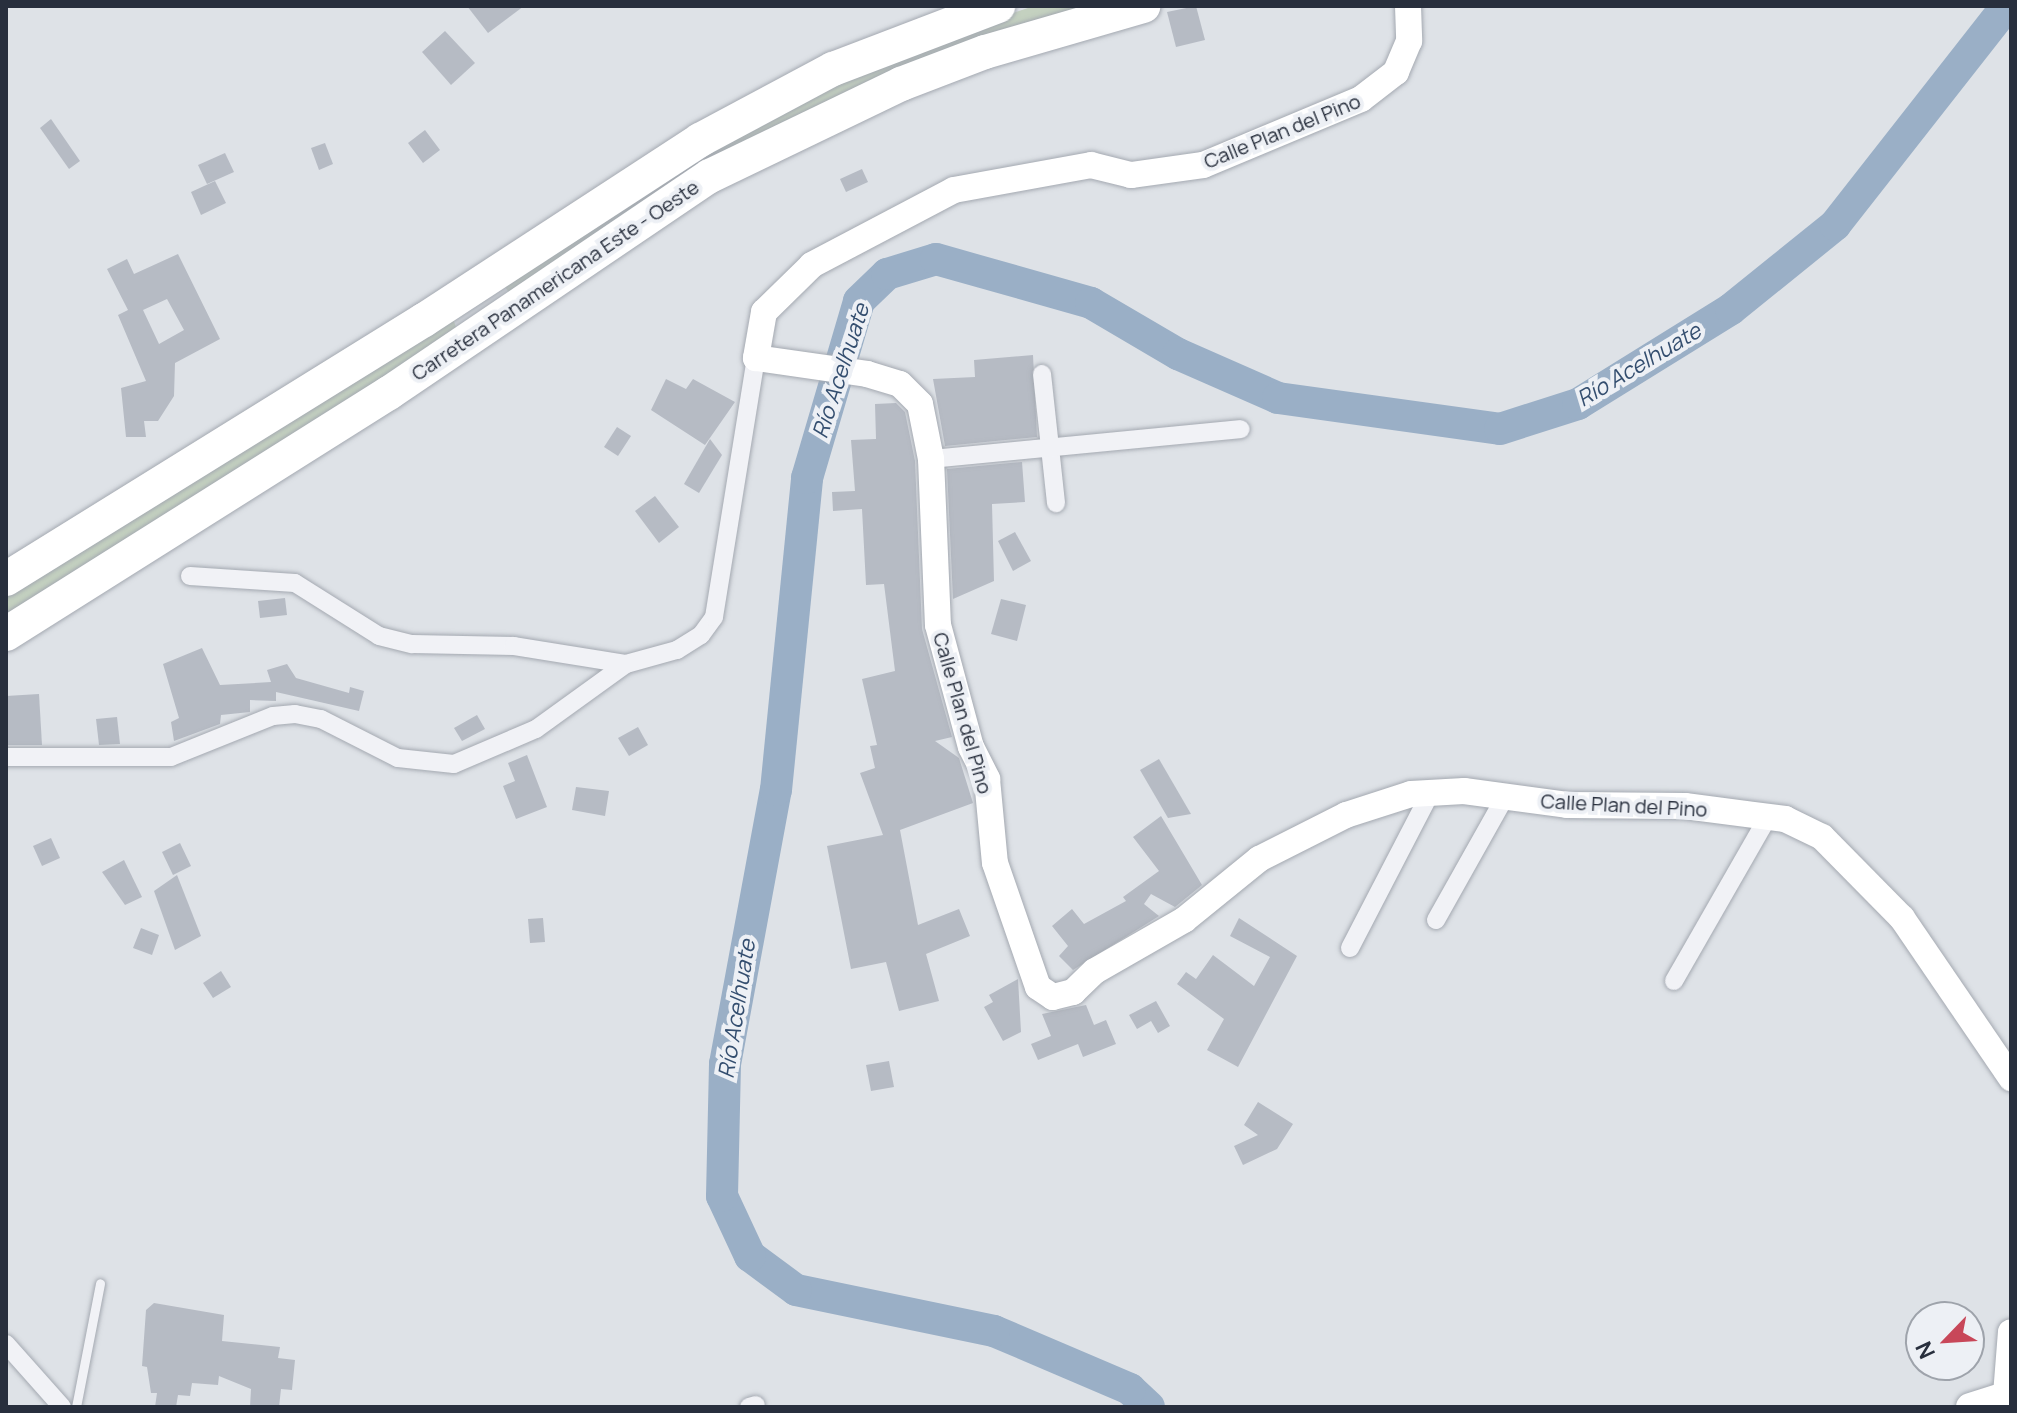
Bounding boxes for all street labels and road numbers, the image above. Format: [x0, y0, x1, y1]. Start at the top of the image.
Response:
street label: Calle Plan del Pino [1200, 89, 1364, 173]
street label: Carretera Panamericana Este - Oeste [407, 175, 703, 385]
street label: Calle Plan del Pino [928, 630, 998, 796]
street label: Calle Plan del Pino [1540, 789, 1708, 821]

